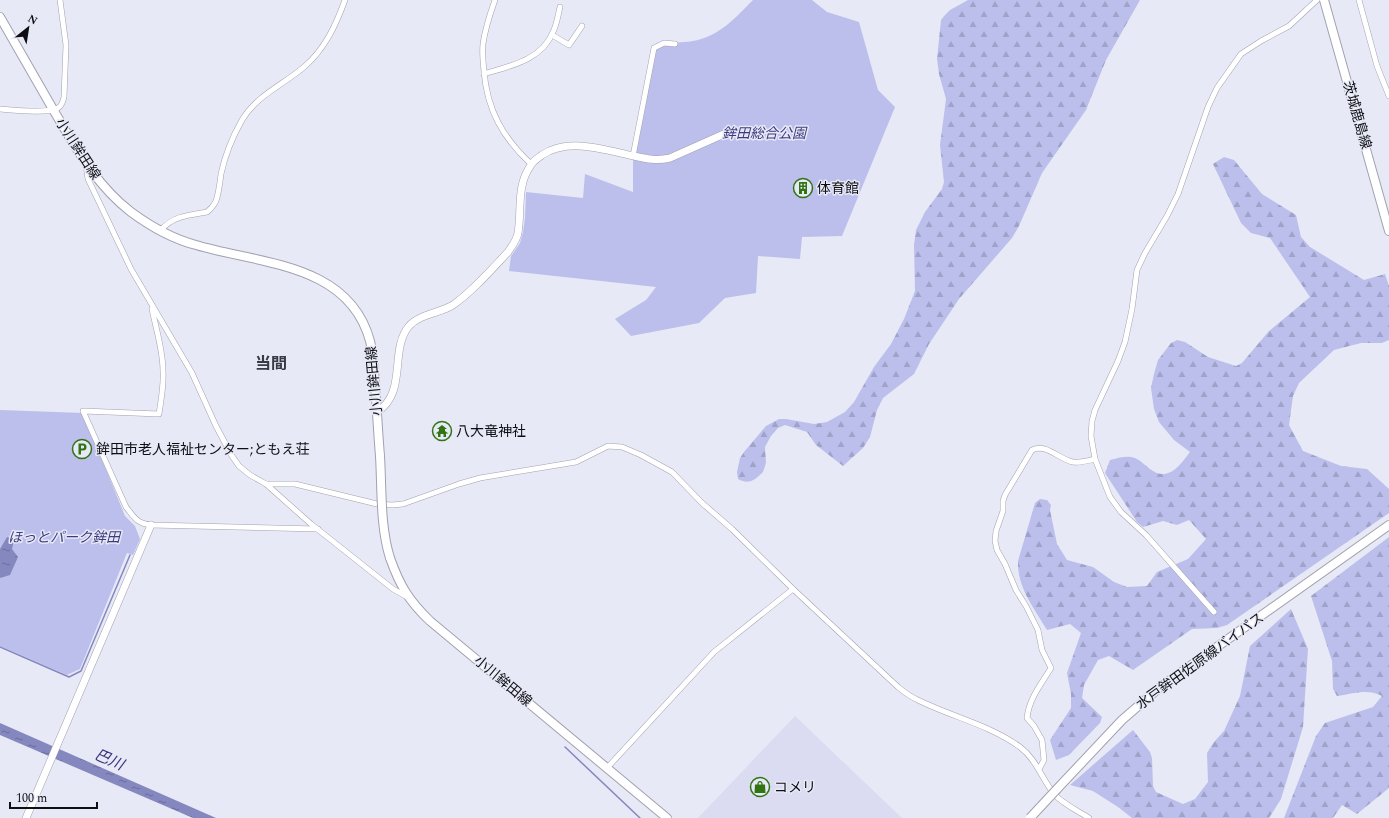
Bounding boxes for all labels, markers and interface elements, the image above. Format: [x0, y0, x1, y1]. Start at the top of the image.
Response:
north arrow [8, 8, 48, 48]
text: N [25, 10, 41, 29]
street label: 茨城鹿島線 [1337, 78, 1377, 152]
street label: 小川鉾田線 [50, 114, 106, 184]
park label: 鉾田総合公園 [722, 123, 808, 144]
building icon: 体育館 [792, 177, 814, 199]
place label: 体育館 [817, 178, 859, 199]
street label: 小川鉾田線 [360, 345, 388, 417]
district label: 当間 [255, 352, 287, 376]
temple icon: 八大竜神社 [431, 420, 453, 442]
place label: 八大竜神社 [456, 421, 526, 442]
parking icon: 鉾田市老人福祉センター;ともえ荘 [71, 438, 93, 460]
place label: 鉾田市老人福祉センター;ともえ荘 [96, 439, 310, 460]
park label: ほっとパーク鉾田 [8, 527, 122, 548]
street label: 水戸鉾田佐原線バイパス [1132, 607, 1268, 715]
street label: 小川鉾田線 [469, 650, 537, 712]
water label: 巴川 [91, 744, 129, 777]
shop icon: コメリ [749, 776, 771, 798]
place label: コメリ [774, 777, 816, 798]
scale bar [10, 784, 97, 810]
text: 100 m [16, 789, 47, 808]

